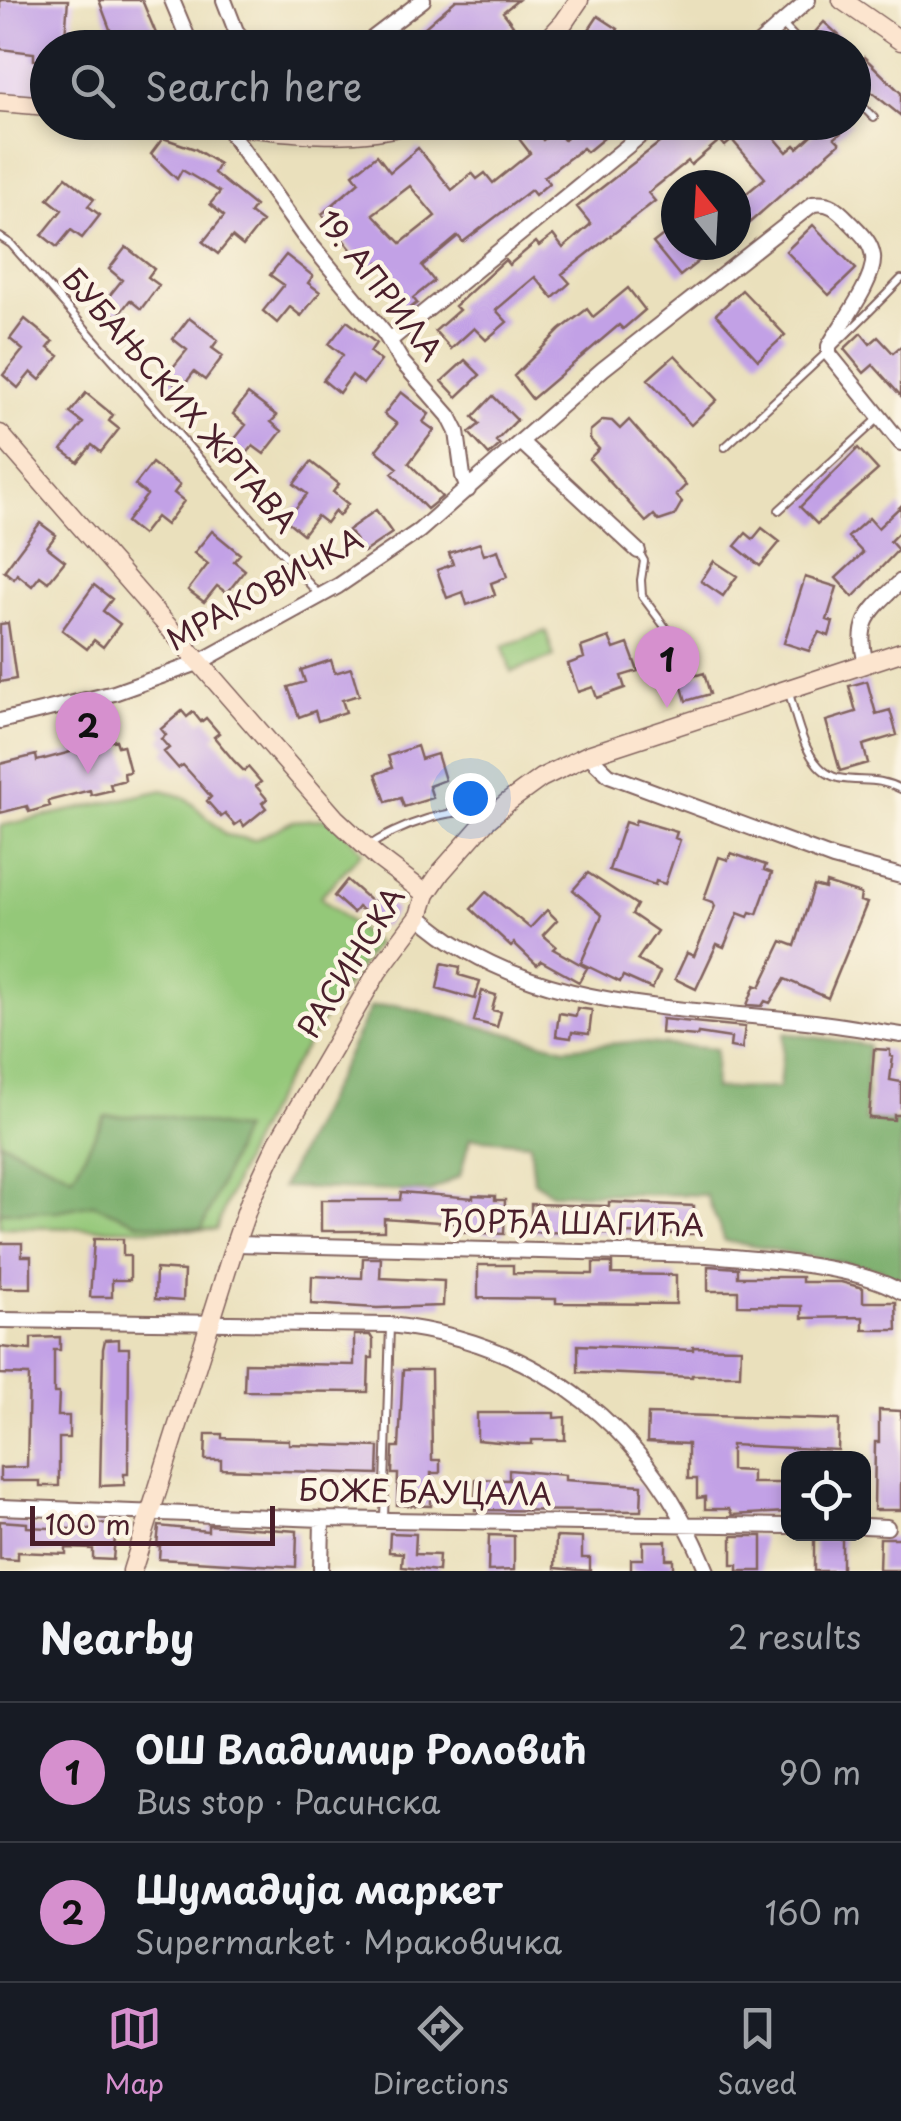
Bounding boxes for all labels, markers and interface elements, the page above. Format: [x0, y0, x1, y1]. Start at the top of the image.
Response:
search box [30, 30, 871, 140]
text: Search here [145, 57, 362, 114]
icon: search [65, 58, 120, 113]
north arrow [661, 170, 751, 260]
street label: 19. АПРИЛА [307, 199, 455, 370]
street label: БУБАЊСКИХ ЖРТАВА [53, 257, 309, 542]
street label: МРАКОВИЧКА [157, 515, 370, 660]
pin: 1 [634, 626, 700, 708]
pin: 2 [56, 692, 120, 774]
your location [445, 773, 496, 824]
street label: РАСИНСКА [285, 877, 415, 1047]
street label: ЂОРЂА ШАГИЋА [439, 1197, 705, 1246]
map controls [781, 1451, 871, 1541]
button: locate [781, 1451, 871, 1541]
street label: БОЖЕ БАУЦАЛА [298, 1466, 552, 1515]
scale bar [30, 1501, 275, 1546]
text: 100 m [45, 1502, 131, 1545]
text: Nearby [40, 1605, 194, 1668]
text: 2 results [728, 1612, 861, 1660]
text: ОШ Владимир Роловић [135, 1720, 587, 1777]
text: 1 [65, 1748, 80, 1796]
text: 90 m [779, 1748, 861, 1796]
text: Bus stop · Расинска [135, 1777, 440, 1825]
text: Шумадија маркет [135, 1860, 502, 1917]
text: 2 [61, 1888, 84, 1936]
text: 160 m [765, 1888, 861, 1936]
text: Supermarket · Мраковичка [135, 1917, 562, 1965]
tab: Map [104, 2001, 164, 2104]
tab: Directions [373, 2001, 509, 2104]
tab: Saved [717, 2001, 797, 2104]

